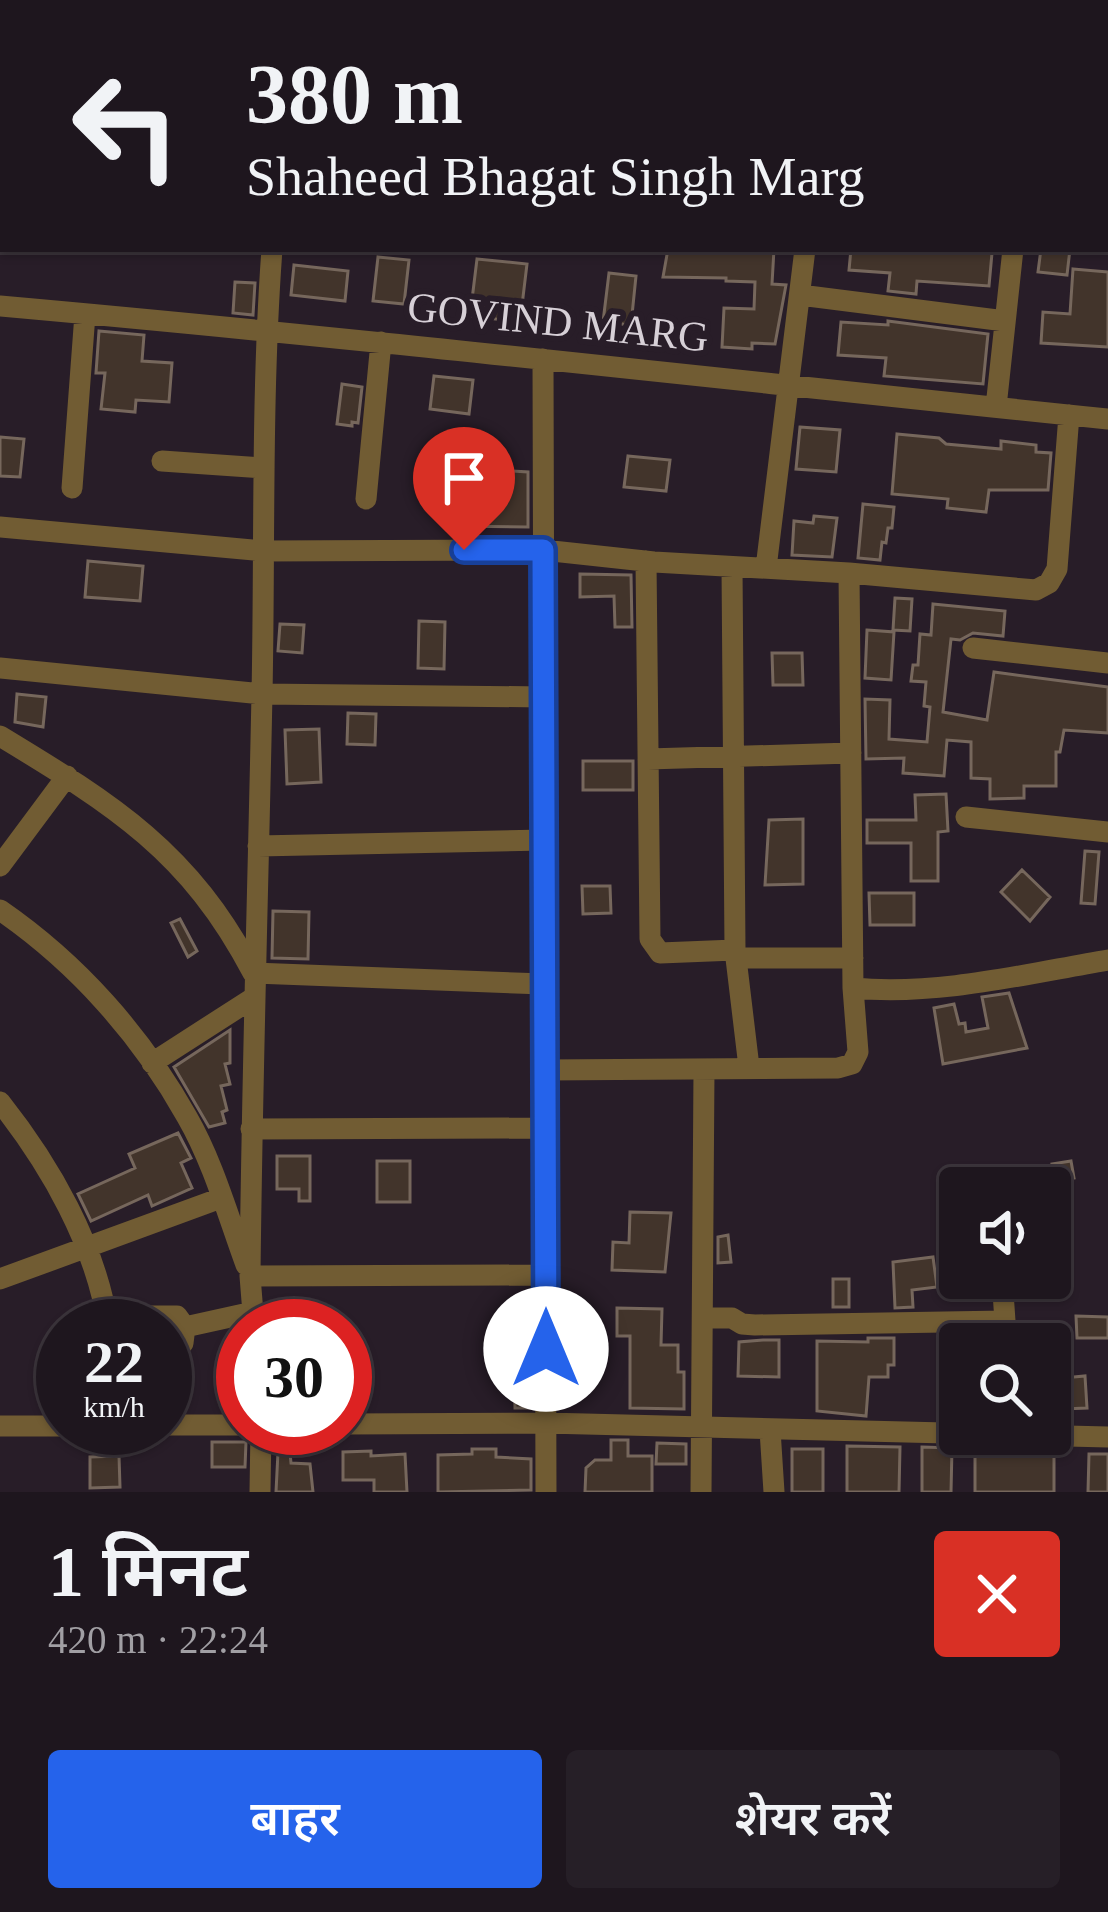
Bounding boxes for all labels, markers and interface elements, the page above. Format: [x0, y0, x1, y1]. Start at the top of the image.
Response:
icon: left [48, 48, 204, 204]
text: 380 m [246, 48, 463, 141]
text: Shaheed Bhagat Singh Marg [246, 147, 864, 207]
street label: GOVIND MARG [405, 283, 711, 361]
pin [413, 427, 515, 550]
icon: arrive [431, 445, 497, 511]
map controls [939, 1167, 1071, 1455]
button: sound [939, 1167, 1071, 1299]
position arrow [483, 1286, 609, 1412]
speed limit sign: 30 [216, 1299, 372, 1455]
button: search [939, 1323, 1071, 1455]
text: 22 [84, 1329, 144, 1395]
text: km/h [83, 1390, 145, 1423]
button: close [934, 1531, 1060, 1657]
text: 1 मिनट [48, 1532, 248, 1612]
text: 420 m · 22:24 [48, 1618, 268, 1661]
button: बाहर [48, 1750, 542, 1888]
button: शेयर करें [566, 1750, 1060, 1888]

